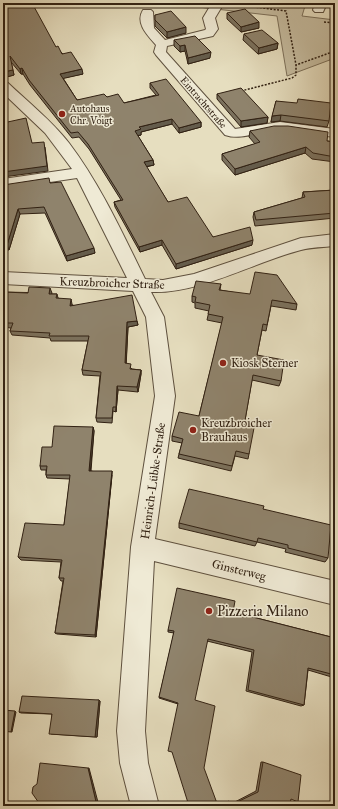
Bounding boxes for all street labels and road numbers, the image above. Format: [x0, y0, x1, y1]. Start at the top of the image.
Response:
street label: Eintrachtstraße [178, 74, 229, 131]
street label: Kreuzbroicher Straße [59, 274, 165, 292]
street label: Heinrich-Lübke-Straße [138, 422, 168, 540]
street label: Ginsterweg [210, 557, 268, 585]

